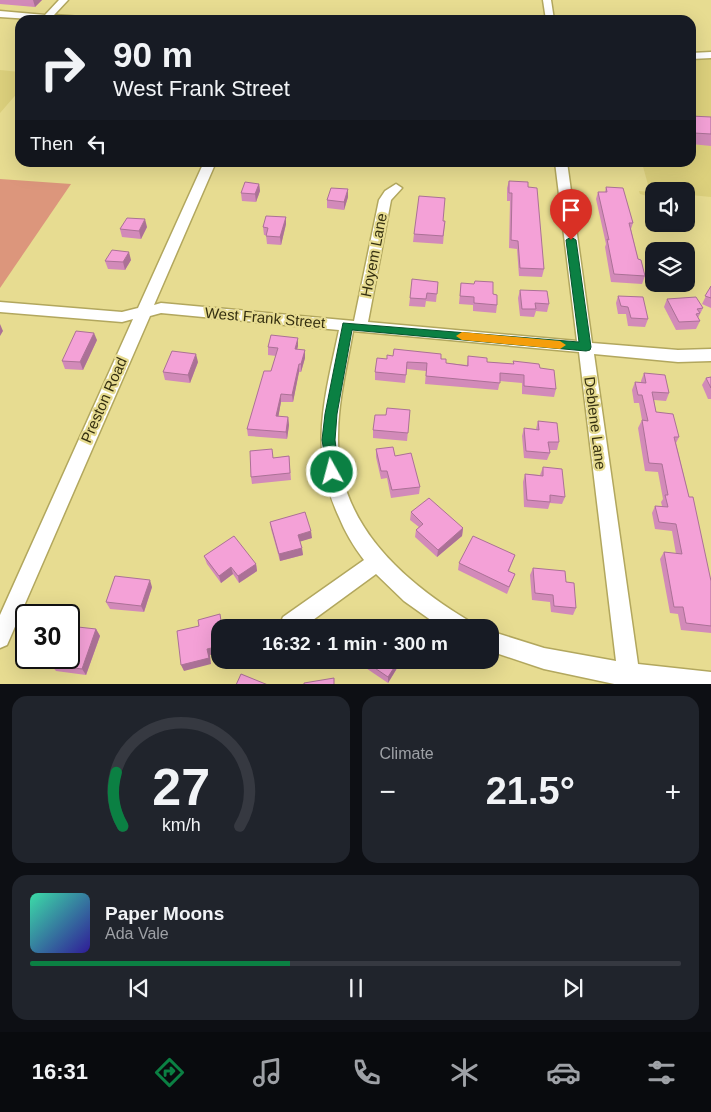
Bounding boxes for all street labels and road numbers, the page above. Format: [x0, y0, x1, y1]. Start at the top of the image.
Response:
street label: Hoyem Lane [357, 212, 390, 298]
street label: West Frank Street [204, 304, 327, 331]
street label: Preston Road [77, 354, 130, 445]
street label: Deblene Lane [581, 376, 610, 470]

